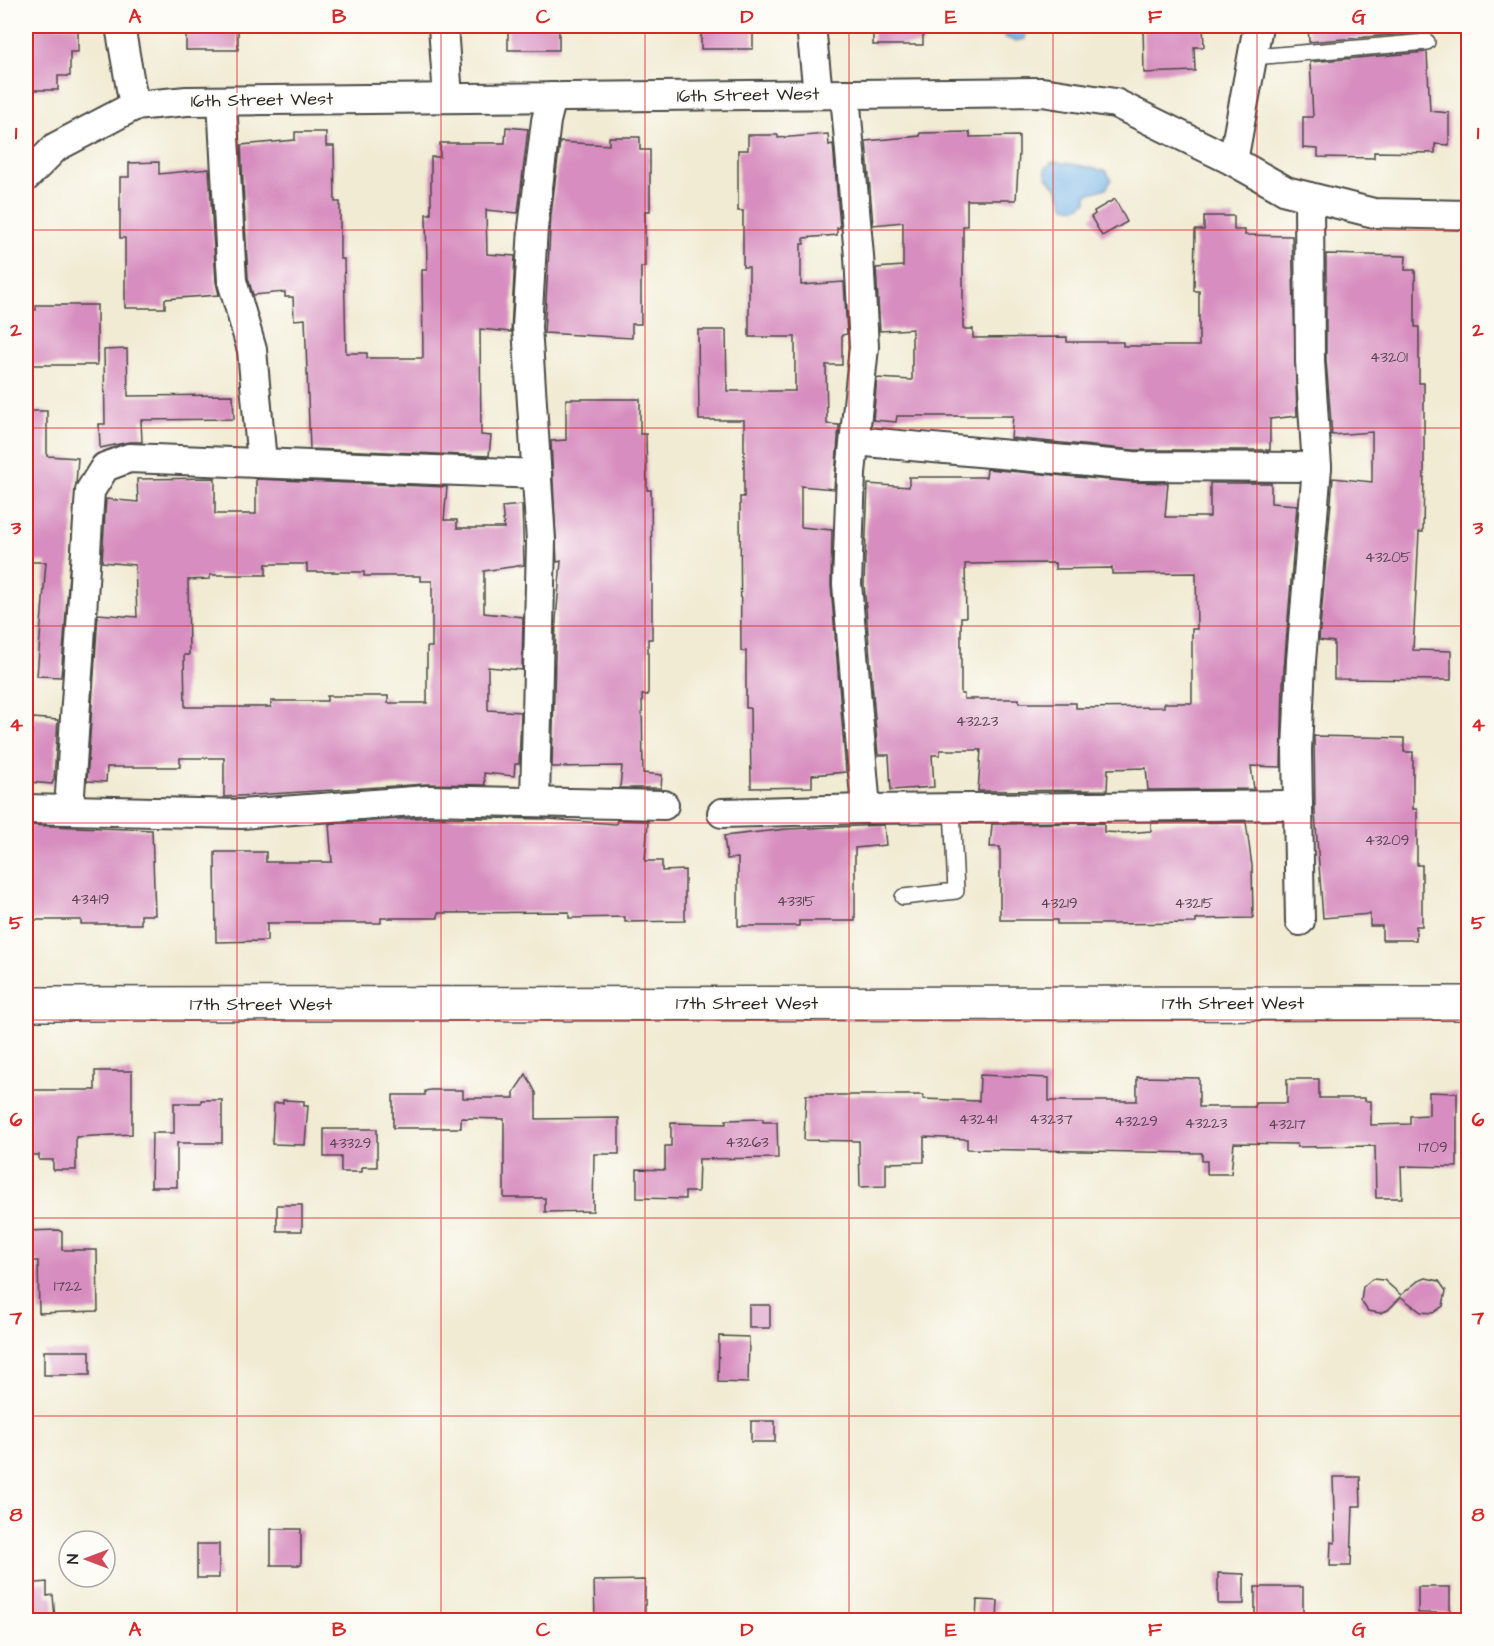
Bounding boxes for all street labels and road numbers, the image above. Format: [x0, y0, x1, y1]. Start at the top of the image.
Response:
street label: 16th Street West [676, 81, 820, 109]
street label: 16th Street West [190, 86, 334, 114]
street label: 17th Street West [676, 991, 819, 1016]
street label: 17th Street West [1162, 991, 1305, 1016]
street label: 17th Street West [190, 992, 333, 1017]

